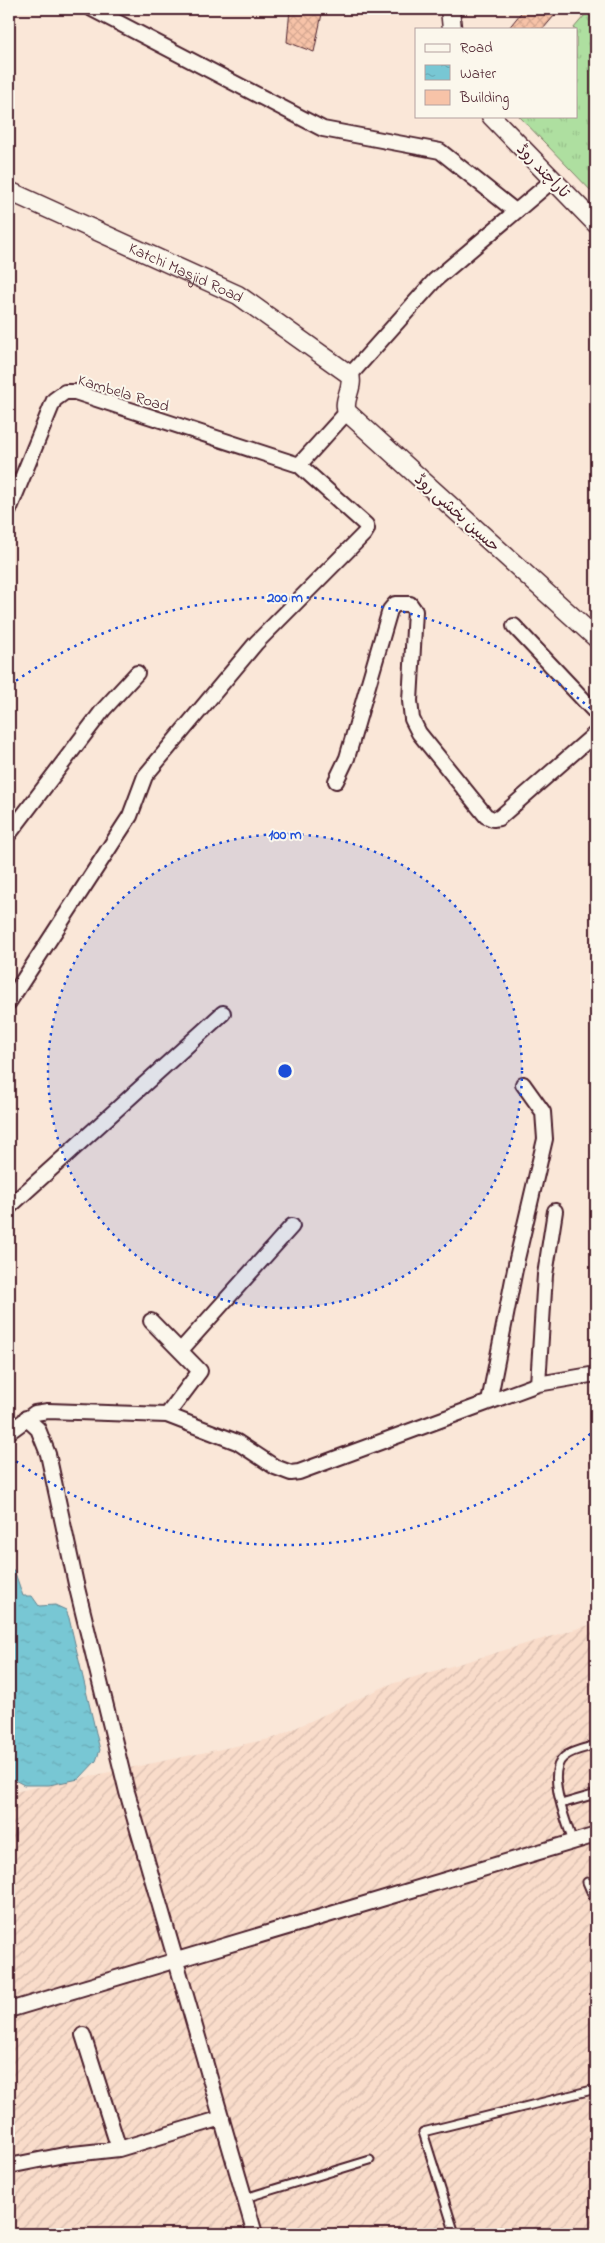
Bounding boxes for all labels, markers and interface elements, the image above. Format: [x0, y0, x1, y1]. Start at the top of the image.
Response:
legend [415, 28, 578, 118]
text: Road [460, 37, 493, 59]
text: Water [460, 63, 496, 85]
text: Building [459, 87, 509, 110]
street label: تاراچند روڈ [510, 139, 575, 204]
street label: Katchi Masjid Road [124, 237, 248, 310]
street label: Kambela Road [75, 369, 172, 419]
street label: حسین بخشی روڈ [408, 468, 505, 559]
text: 200 m [266, 587, 303, 609]
text: 100 m [268, 824, 302, 846]
centre of rings [276, 1062, 294, 1080]

